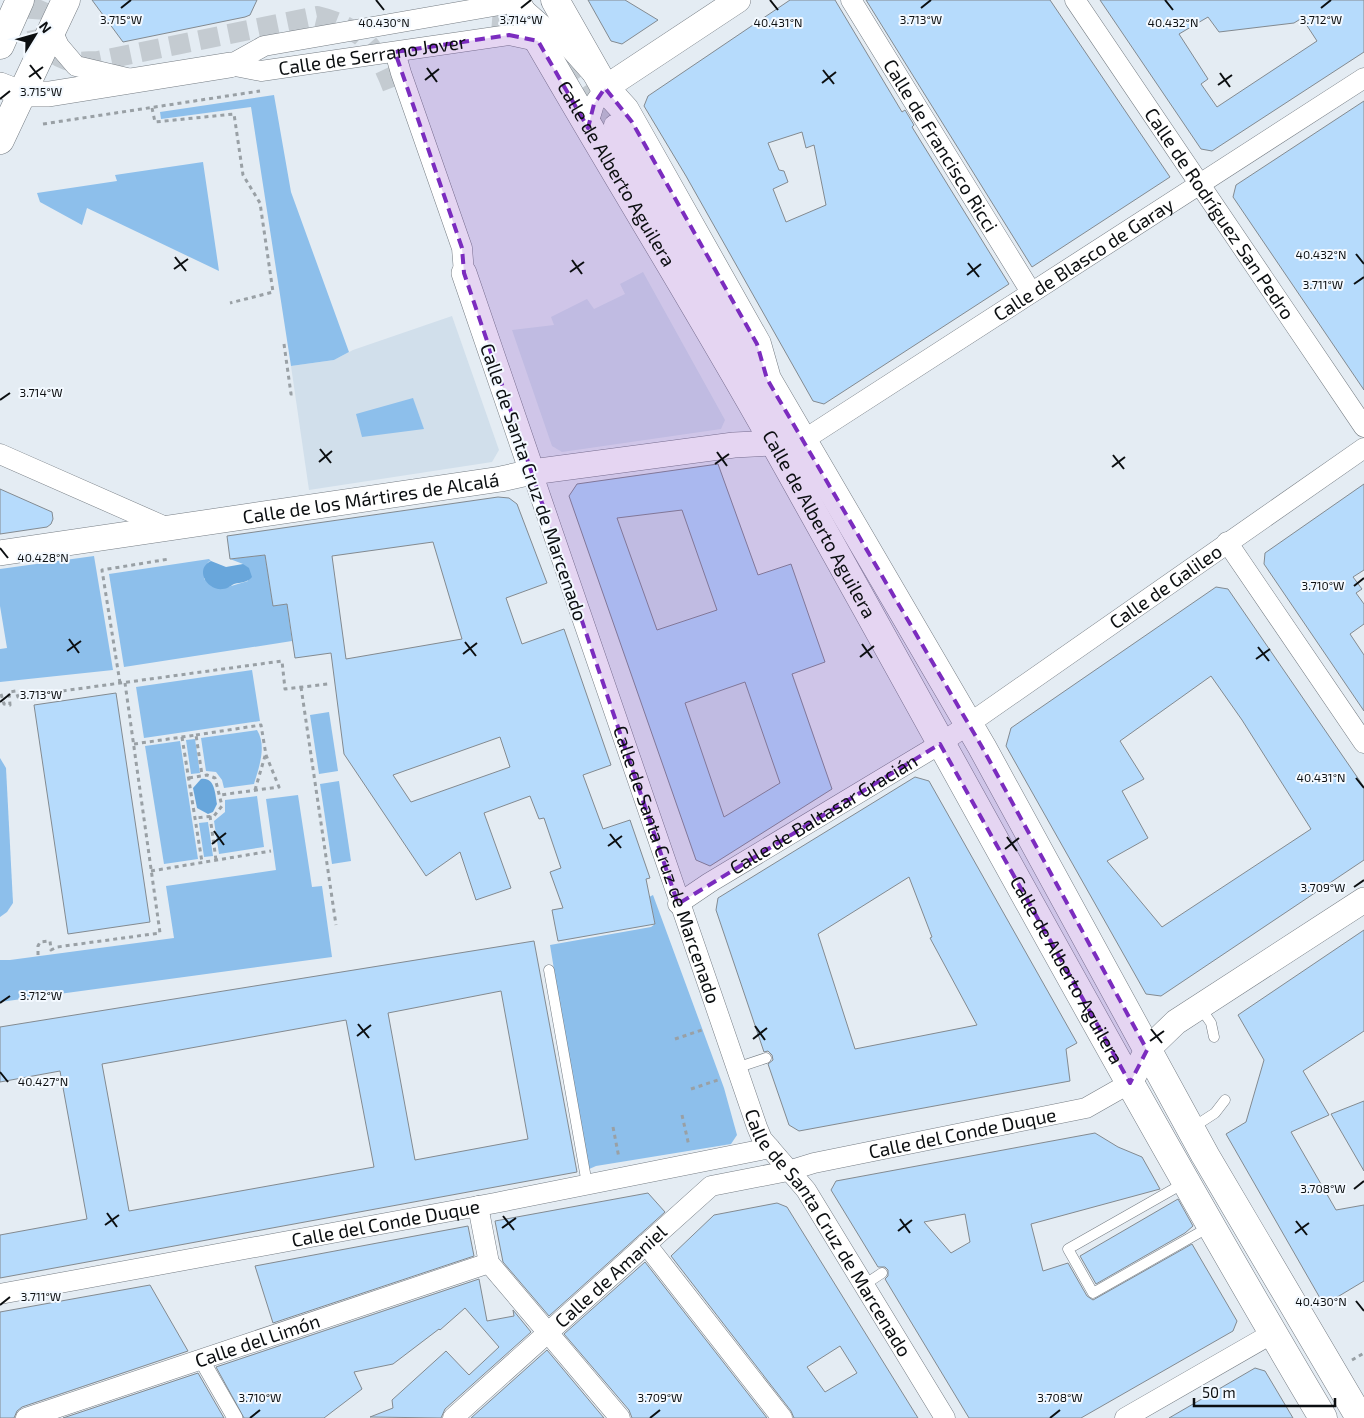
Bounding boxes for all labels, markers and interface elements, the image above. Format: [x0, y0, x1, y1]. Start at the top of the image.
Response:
north arrow [10, 10, 60, 60]
text: 3.715°W [100, 12, 142, 26]
text: 3.714°W [499, 12, 543, 26]
text: 3.713°W [900, 12, 942, 26]
text: 3.712°W [1300, 12, 1342, 26]
text: 40.430°N [358, 15, 410, 29]
text: 40.431°N [754, 15, 802, 29]
text: 40.432°N [1148, 15, 1198, 29]
text: N [36, 18, 56, 36]
street label: Calle de Serrano Jover [277, 29, 468, 79]
street label: Calle de Francisco Ricci [879, 55, 1003, 236]
street label: Calle de Alberto Aguilera [553, 76, 681, 270]
text: 3.715°W [20, 84, 62, 98]
street label: Calle de Rodríguez San Pedro [1140, 103, 1300, 324]
street label: Calle de Blasco de Garay [989, 192, 1178, 325]
text: 40.432°N [1296, 247, 1346, 261]
text: 3.711°W [1303, 277, 1343, 291]
street label: Calle de Santa Cruz de Marcenado [476, 340, 593, 624]
text: 3.714°W [19, 385, 63, 399]
street label: Calle de Alberto Aguilera [758, 426, 882, 622]
street label: Calle de los Mártires de Alcalá [241, 467, 501, 528]
street label: Calle de Galileo [1105, 539, 1226, 633]
text: 40.428°N [17, 550, 69, 564]
text: 3.710°W [1302, 578, 1344, 592]
text: 3.713°W [20, 687, 62, 701]
street label: Calle de Santa Cruz de Marcenado [609, 722, 726, 1006]
street label: Calle de Baltasar Gracián [725, 748, 921, 879]
text: 40.431°N [1297, 770, 1345, 784]
street label: Calle de Alberto Aguilera [1006, 872, 1129, 1068]
text: 3.709°W [1301, 880, 1345, 894]
text: 3.712°W [20, 988, 62, 1002]
text: 40.427°N [18, 1074, 68, 1088]
street label: Calle del Conde Duque [866, 1102, 1058, 1163]
street label: Calle de Santa Cruz de Marcenado [741, 1105, 917, 1361]
text: 3.708°W [1300, 1181, 1346, 1195]
street label: Calle del Conde Duque [289, 1194, 481, 1251]
street label: Calle de Amaniel [550, 1219, 671, 1332]
text: 3.711°W [21, 1289, 61, 1303]
text: 40.430°N [1295, 1294, 1347, 1308]
street label: Calle del Limón [192, 1308, 323, 1372]
scale bar [1194, 1376, 1335, 1408]
text: 50 m [1202, 1383, 1236, 1401]
text: 3.710°W [239, 1390, 281, 1404]
text: 3.709°W [638, 1390, 682, 1404]
text: 3.708°W [1037, 1390, 1083, 1404]

